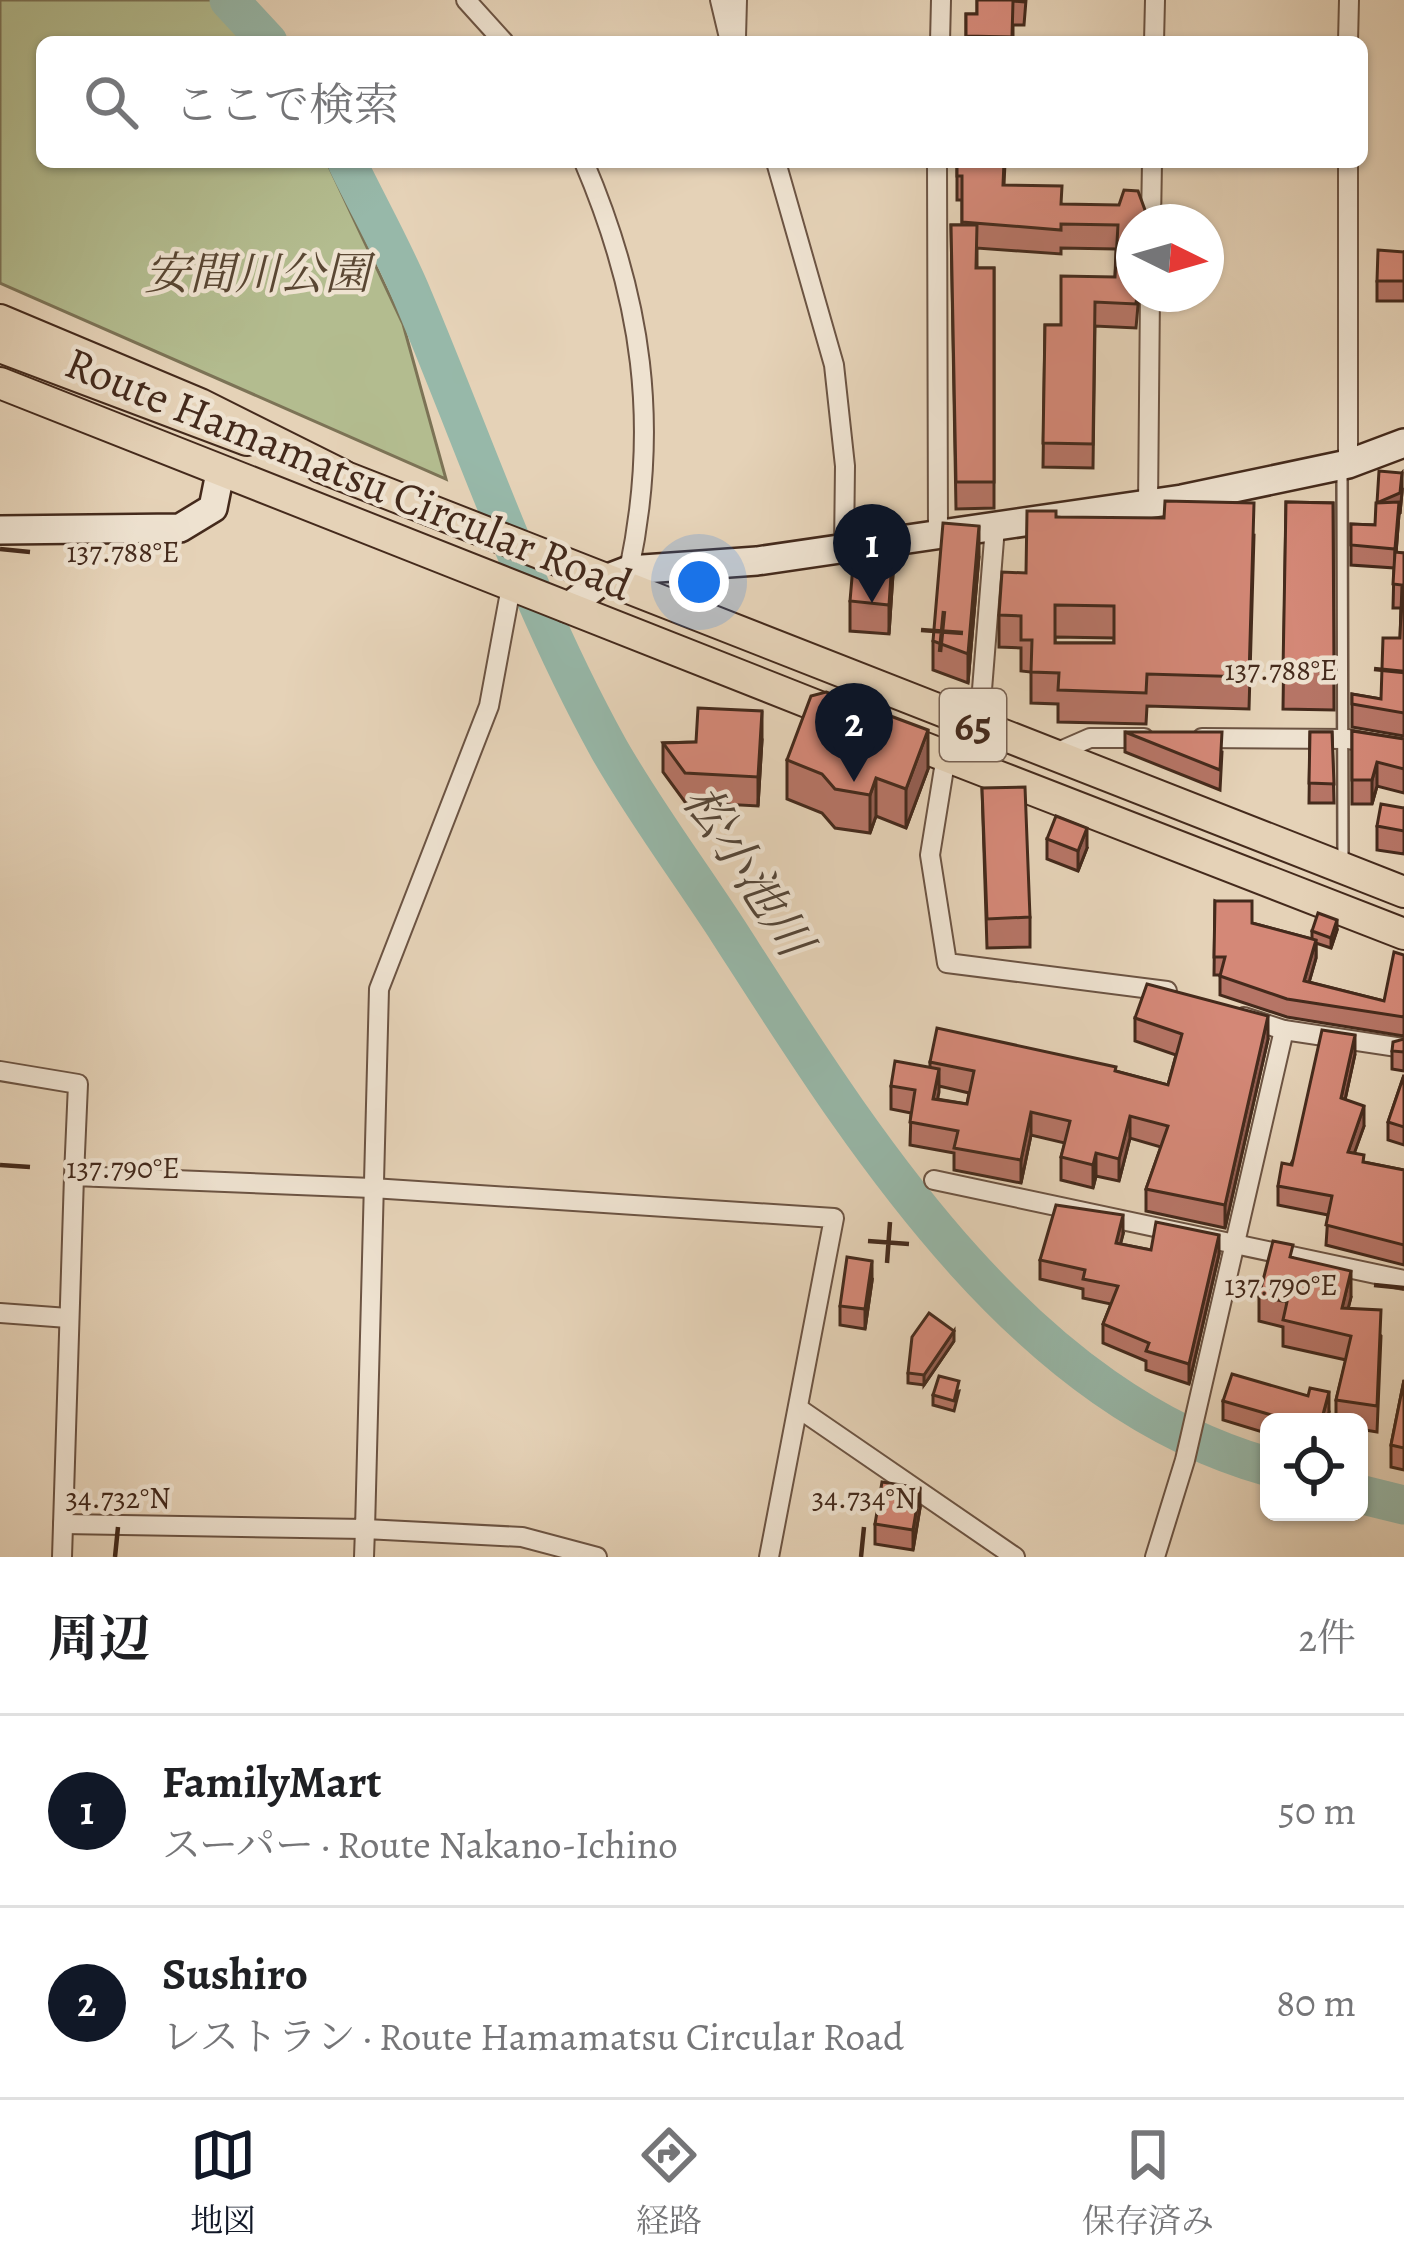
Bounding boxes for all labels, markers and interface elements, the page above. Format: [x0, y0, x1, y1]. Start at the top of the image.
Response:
search box [36, 36, 1368, 168]
icon: search [78, 69, 144, 135]
text: ここで検索 [174, 74, 399, 136]
north arrow [1116, 204, 1224, 312]
park label: 安間川公園 [144, 243, 376, 305]
street label: Route Hamamatsu Circular Road [56, 332, 642, 616]
pin: 1 [833, 504, 911, 603]
text: 137.788°E [67, 532, 179, 572]
your location [669, 552, 729, 612]
text: 137.788°E [1225, 650, 1337, 690]
pin: 2 [815, 683, 893, 782]
road number: 65 [940, 689, 1006, 761]
water label: 松小池川 [667, 772, 830, 973]
text: 137.790°E [66, 1148, 180, 1188]
text: 137.790°E [1224, 1265, 1338, 1305]
map controls [1260, 1413, 1368, 1521]
button: locate [1260, 1413, 1368, 1521]
text: 34.732°N [65, 1478, 171, 1518]
text: 34.734°N [812, 1478, 916, 1518]
text: 周辺 [48, 1604, 150, 1674]
text: 2件 [1298, 1611, 1356, 1664]
text: FamilyMart [162, 1751, 381, 1813]
text: 1 [80, 1784, 94, 1837]
text: 50 m [1278, 1784, 1356, 1837]
text: スーパー · Route Nakano-Ichino [162, 1818, 678, 1871]
text: Sushiro [162, 1943, 308, 2005]
text: 2 [78, 1976, 96, 2029]
text: 80 m [1276, 1976, 1356, 2029]
text: レストラン · Route Hamamatsu Circular Road [162, 2010, 904, 2063]
tab: 地図 [190, 2122, 256, 2243]
tab: 経路 [636, 2122, 702, 2243]
tab: 保存済み [1082, 2122, 1214, 2243]

